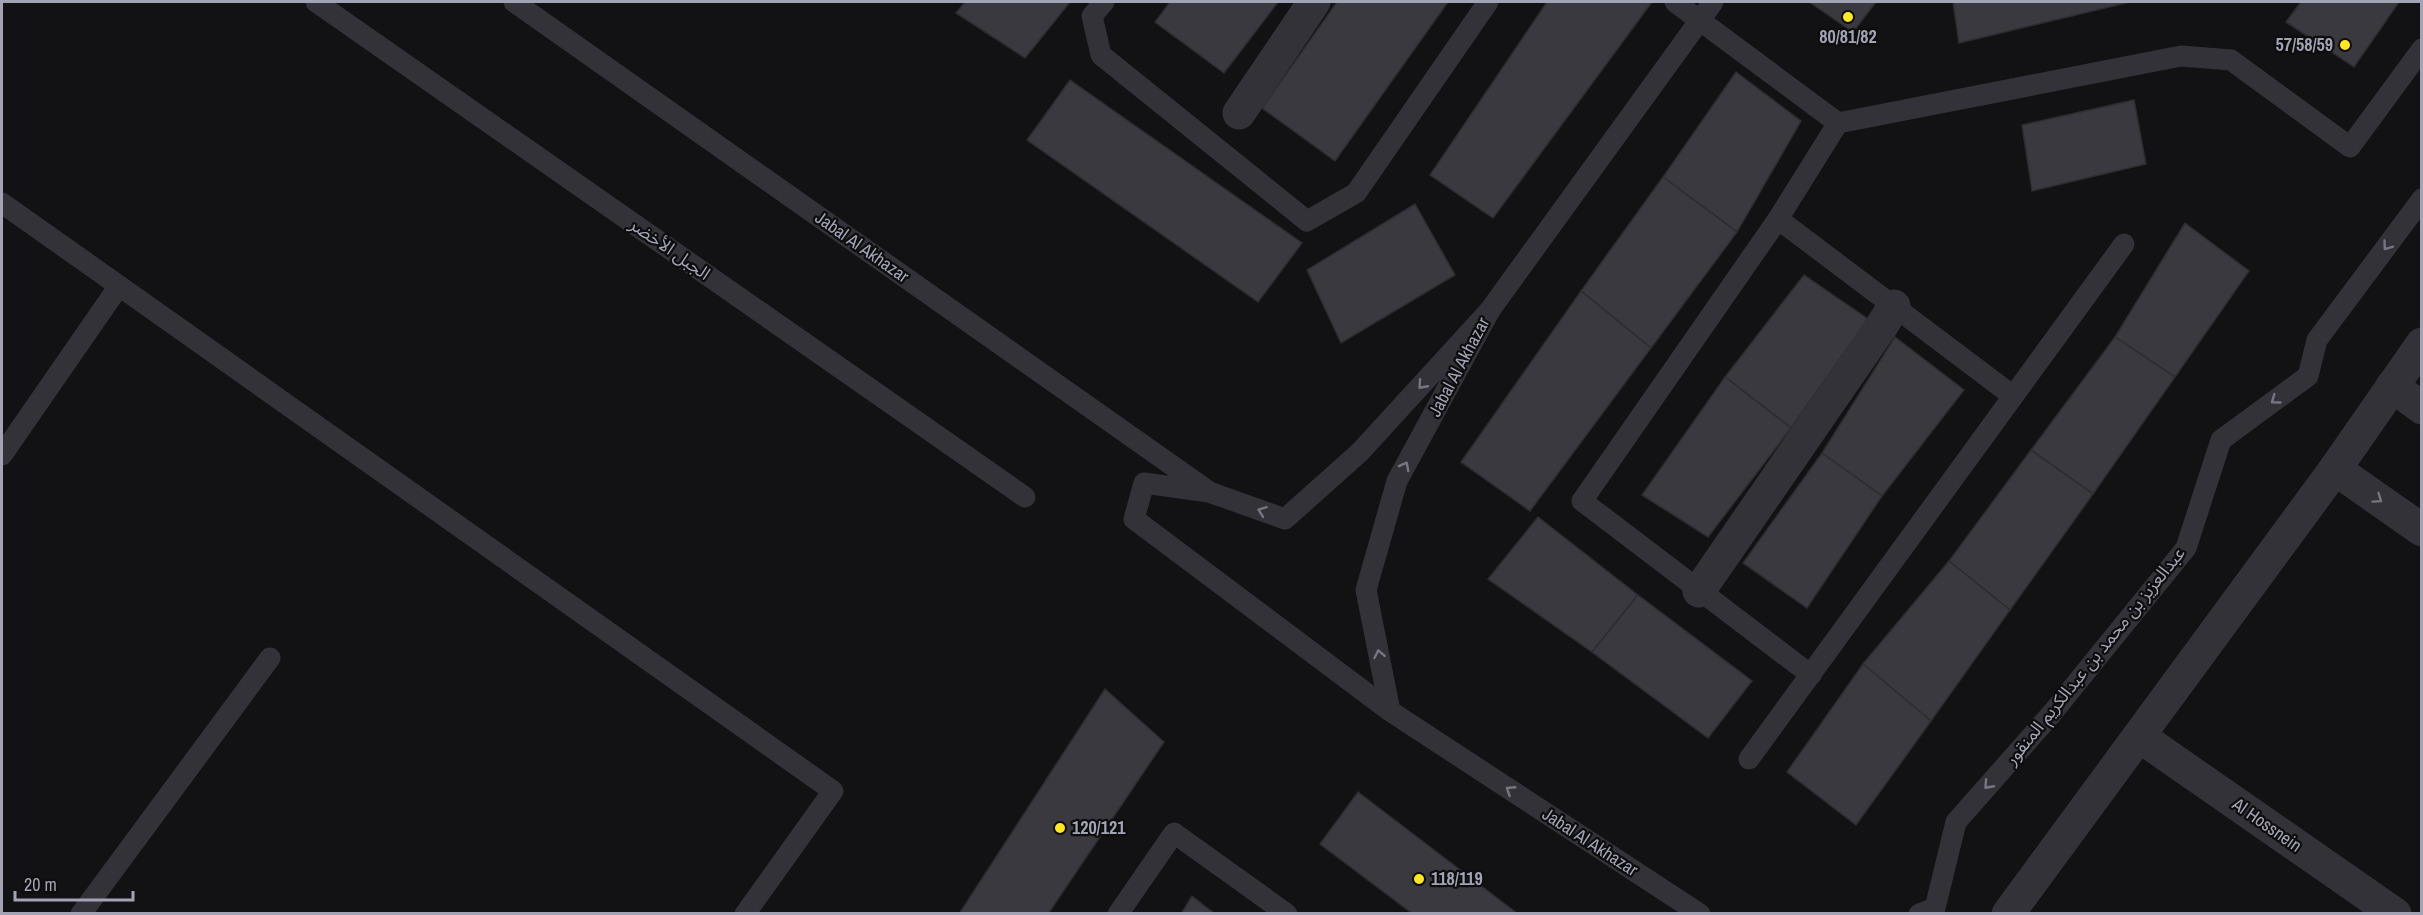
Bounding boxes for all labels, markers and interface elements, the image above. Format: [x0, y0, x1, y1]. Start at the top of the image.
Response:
marker: 80/81/82 [1841, 10, 1855, 24]
place label: 80/81/82 [1819, 24, 1877, 49]
place label: 57/58/59 [2276, 32, 2333, 57]
marker: 57/58/59 [2338, 38, 2352, 52]
street label: Jabal Al Akhazar [810, 205, 914, 288]
street label: الجبل الأخضر [624, 211, 716, 286]
one-way arrow [2383, 239, 2394, 250]
street label: Jabal Al Akhazar [1422, 313, 1495, 421]
one-way arrow [1418, 378, 1429, 388]
one-way arrow [2271, 393, 2282, 404]
one-way arrow [1398, 462, 1409, 473]
one-way arrow [2372, 492, 2383, 503]
one-way arrow [1257, 505, 1268, 518]
street label: عبدالعزيز بن محمد بن عبدالكريم المنقور [1998, 541, 2191, 772]
one-way arrow [1373, 649, 1386, 659]
one-way arrow [1984, 778, 1995, 789]
one-way arrow [1506, 786, 1517, 797]
street label: Al Hossnein [2227, 791, 2307, 858]
street label: Jabal Al Akhazar [1538, 801, 1643, 882]
place label: 120/121 [1072, 815, 1126, 840]
marker: 120/121 [1053, 821, 1067, 835]
scale bar [15, 864, 134, 902]
place label: 118/119 [1431, 866, 1483, 891]
text: 20 m [24, 872, 57, 897]
marker: 118/119 [1412, 872, 1426, 886]

